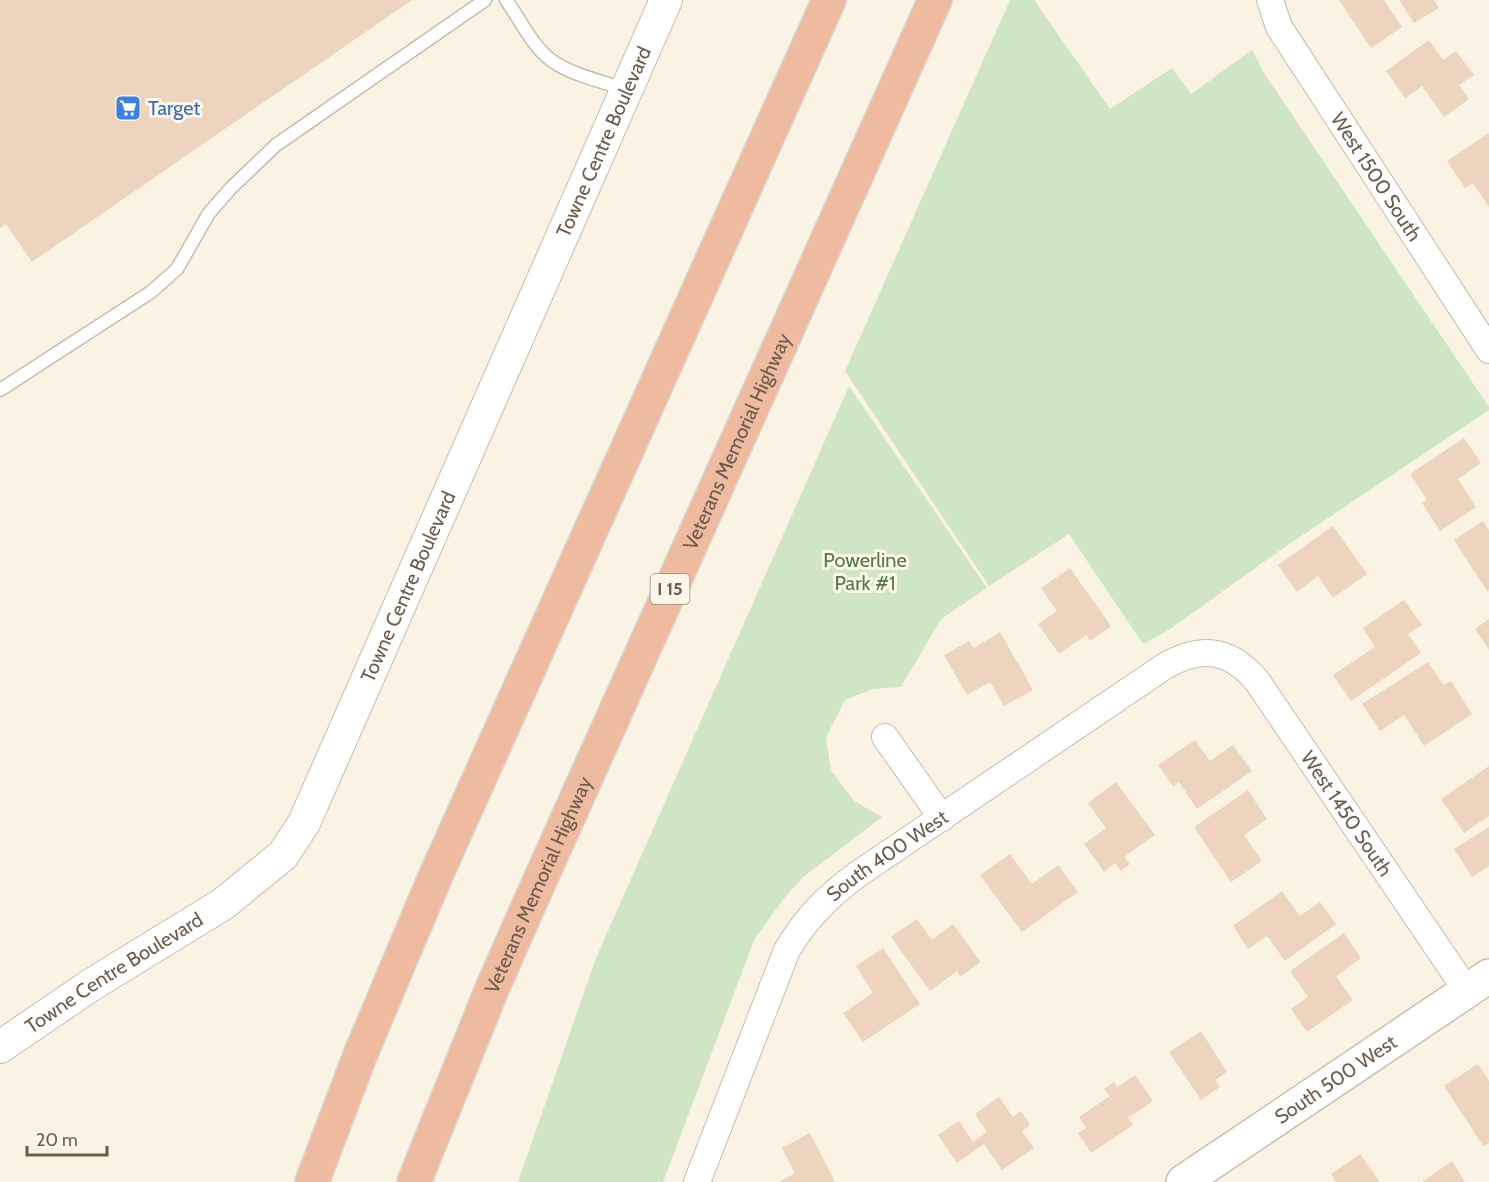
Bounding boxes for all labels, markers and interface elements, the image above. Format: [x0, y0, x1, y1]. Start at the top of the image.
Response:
street label: Towne Centre Boulevard [551, 43, 656, 241]
supermarket icon: Target [113, 93, 143, 123]
place label: Target [148, 96, 200, 120]
street label: West 1500 South [1326, 108, 1427, 245]
street label: Veterans Memorial Highway [678, 329, 796, 553]
street label: Towne Centre Boulevard [356, 487, 460, 686]
park label: Powerline Park #1 [823, 548, 907, 595]
road number: I 15 [650, 574, 690, 604]
street label: West 1450 South [1296, 746, 1398, 881]
street label: Veterans Memorial Highway [480, 773, 597, 997]
street label: South 400 West [821, 805, 952, 906]
street label: Towne Centre Boulevard [20, 907, 207, 1038]
street label: South 500 West [1270, 1030, 1401, 1129]
scale bar [27, 1119, 106, 1157]
text: 20 m [36, 1129, 78, 1151]

